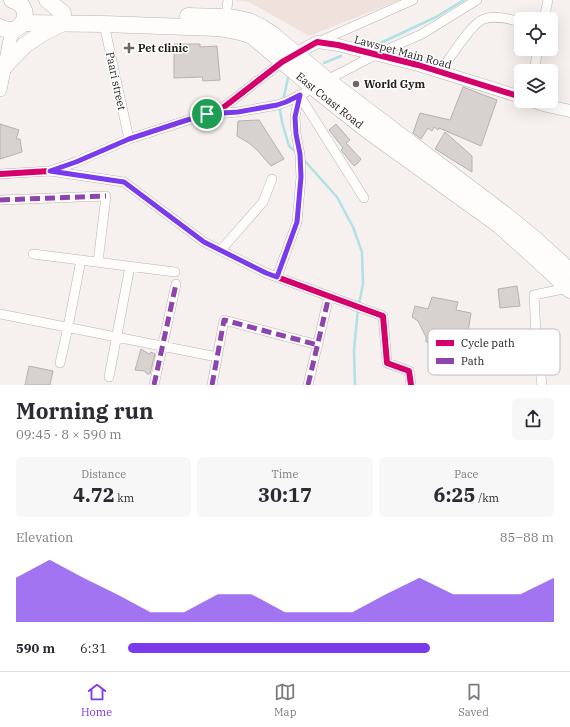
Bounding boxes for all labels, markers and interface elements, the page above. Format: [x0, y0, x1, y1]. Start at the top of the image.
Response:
map controls [514, 12, 558, 108]
button: locate [514, 12, 558, 56]
street label: Lawspet Main Road [353, 32, 454, 72]
place label: Pet clinic [138, 41, 188, 55]
marker: Pet clinic [123, 42, 135, 54]
street label: Paari street [103, 51, 129, 112]
button: layers [514, 64, 558, 108]
street label: East Coast Road [293, 69, 366, 132]
place label: World Gym [364, 77, 425, 91]
marker: World Gym [351, 79, 361, 89]
pin [190, 97, 224, 131]
icon: arrive [196, 103, 218, 125]
legend [428, 329, 560, 375]
text: Cycle path [461, 336, 515, 350]
text: Path [461, 354, 484, 368]
text: Morning run [16, 396, 154, 425]
button: share [512, 398, 554, 440]
text: 09:45 · 8 × 590 m [16, 426, 122, 443]
text: Distance [81, 467, 126, 481]
text: Time [271, 467, 299, 481]
text: Pace [454, 467, 478, 481]
text: 4.72 [73, 481, 115, 508]
text: 30:17 [258, 481, 312, 508]
text: 6:25 [434, 481, 476, 508]
text: km [115, 491, 134, 505]
text: /km [476, 491, 499, 505]
text: Elevation [16, 529, 73, 546]
text: 85–88 m [500, 529, 554, 546]
text: 590 m [16, 640, 55, 657]
text: 6:31 [80, 640, 107, 657]
tab: Home [81, 681, 112, 719]
tab: Map [274, 681, 296, 719]
tab: Saved [458, 681, 489, 719]

